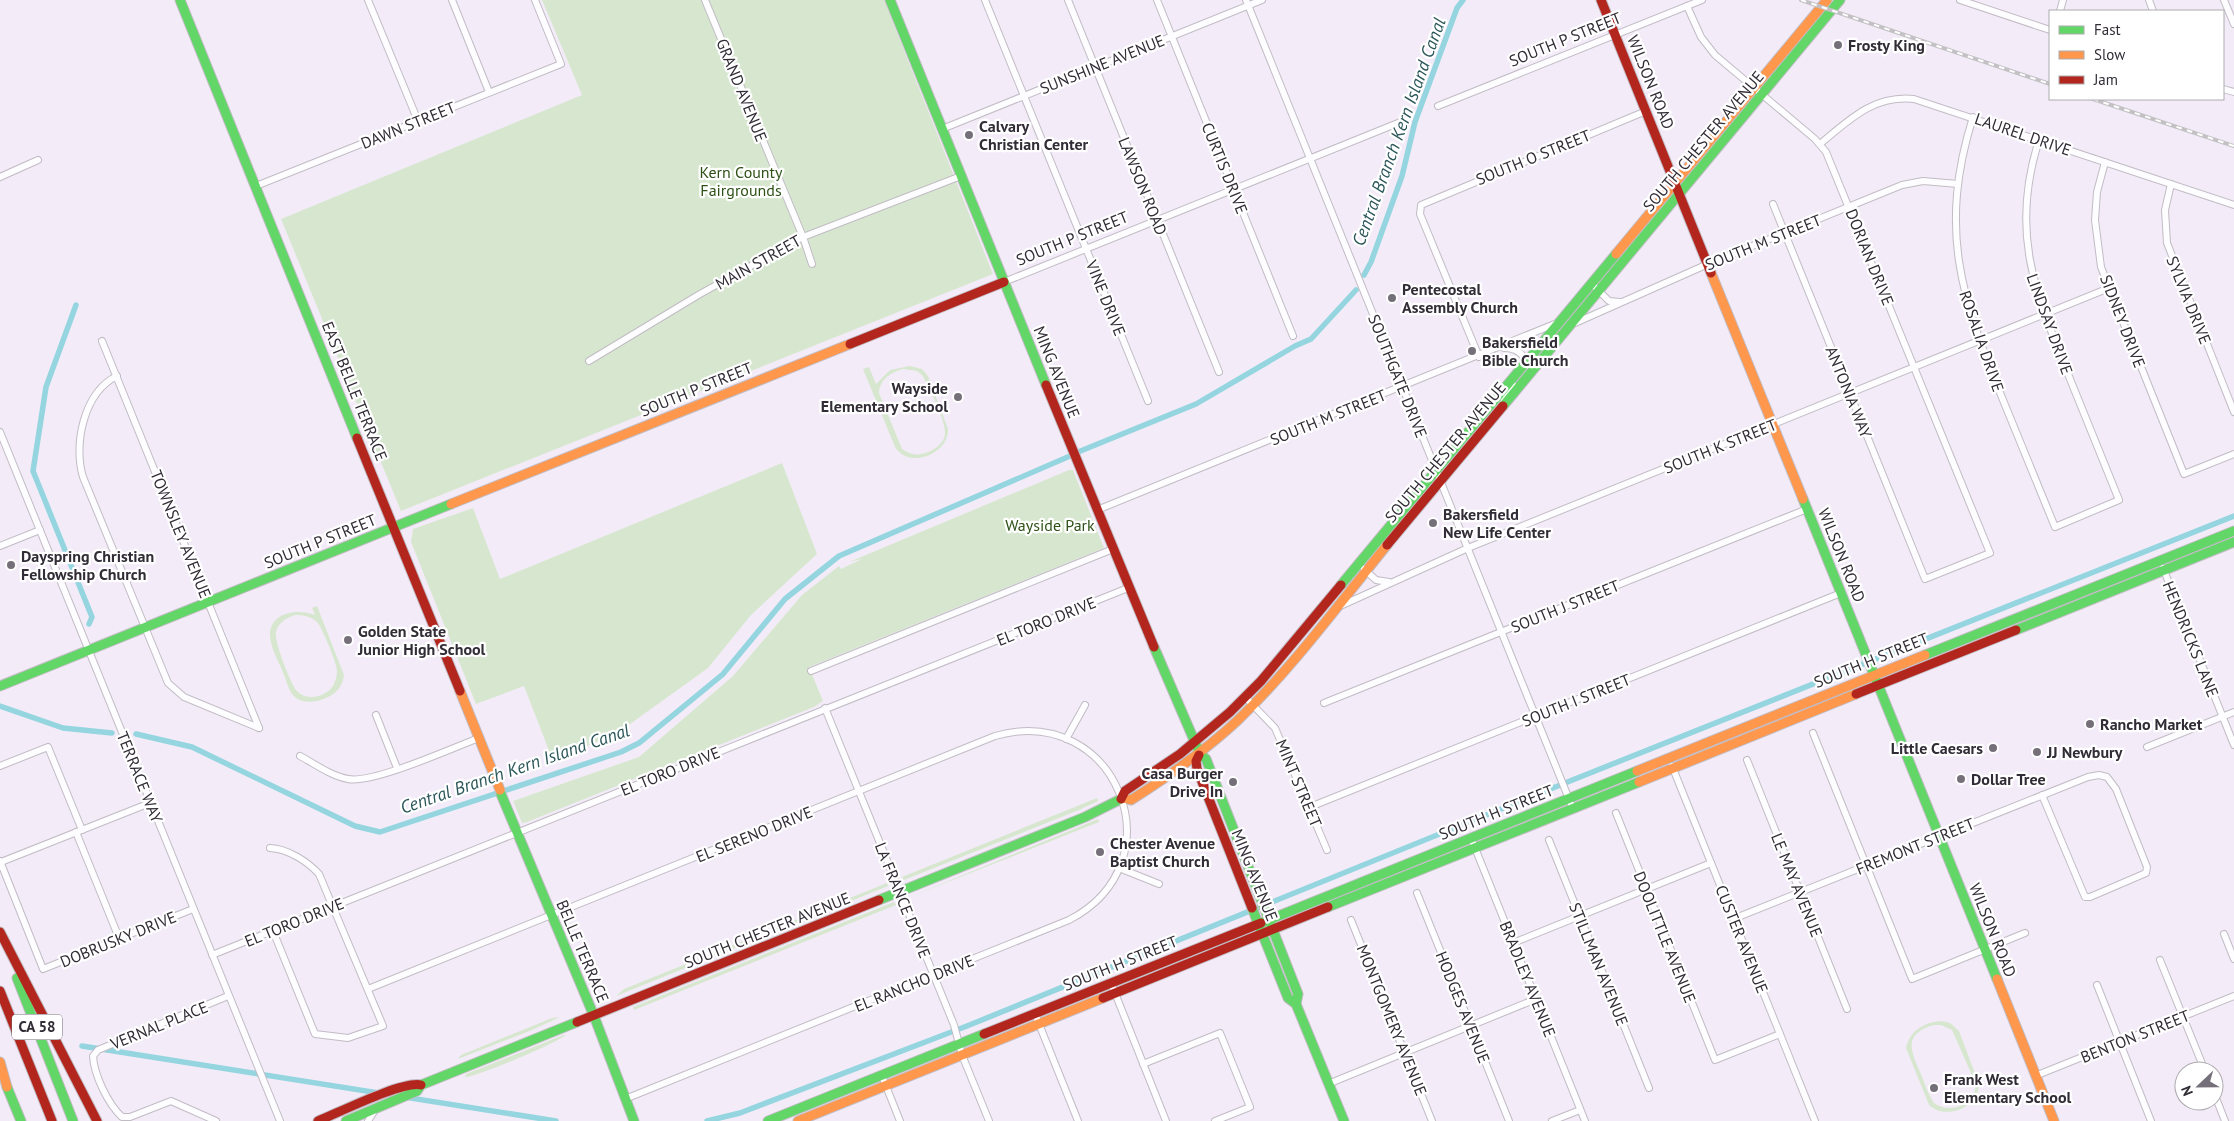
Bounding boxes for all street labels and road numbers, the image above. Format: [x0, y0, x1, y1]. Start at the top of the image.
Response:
street label: SOUTH P STREET [1506, 7, 1624, 71]
street label: SUNSHINE AVENUE [1037, 30, 1167, 98]
street label: WILSON ROAD [1623, 32, 1679, 132]
street label: GRAND AVENUE [712, 36, 772, 144]
street label: SOUTH CHESTER AVENUE [1638, 67, 1768, 215]
street label: DAWN STREET [358, 97, 458, 153]
street label: LAUREL DRIVE [1972, 108, 2074, 160]
street label: CURTIS DRIVE [1198, 119, 1252, 217]
street label: SOUTH O STREET [1473, 125, 1593, 189]
street label: LAWSON ROAD [1114, 134, 1172, 238]
street label: SOUTH P STREET [1013, 206, 1131, 270]
street label: DORIAN DRIVE [1842, 206, 1898, 308]
street label: SOUTH M STREET [1702, 210, 1824, 274]
street label: MAIN STREET [712, 230, 804, 294]
street label: SYLVIA DRIVE [2162, 253, 2216, 347]
street label: VINE DRIVE [1081, 256, 1130, 339]
street label: LINDSAY DRIVE [2022, 271, 2078, 377]
street label: SIDNEY DRIVE [2096, 272, 2150, 370]
street label: ROSALIA DRIVE [1955, 288, 2009, 394]
street label: SOUTHGATE DRIVE [1364, 311, 1432, 441]
street label: EAST BELLE TERRACE [318, 318, 392, 464]
street label: MING AVENUE [1029, 323, 1085, 421]
street label: ANTONIA WAY [1822, 343, 1877, 441]
street label: SOUTH P STREET [637, 357, 755, 421]
street label: SOUTH CHESTER AVENUE [1380, 378, 1510, 526]
street label: SOUTH M STREET [1267, 385, 1389, 449]
street label: SOUTH K STREET [1660, 414, 1780, 478]
street label: TOWNSLEY AVENUE [146, 467, 216, 601]
street label: WILSON ROAD [1814, 505, 1870, 605]
street label: SOUTH P STREET [261, 509, 379, 573]
street label: SOUTH J STREET [1508, 575, 1622, 637]
street label: HENDRICKS LANE [2159, 578, 2223, 700]
street label: EL TORO DRIVE [993, 592, 1099, 650]
street label: SOUTH H STREET [1811, 628, 1931, 692]
street label: SOUTH I STREET [1519, 669, 1633, 731]
street label: TERRACE WAY [113, 728, 167, 826]
street label: MINT STREET [1272, 736, 1327, 830]
street label: EL TORO DRIVE [617, 742, 723, 800]
street label: SOUTH H STREET [1436, 780, 1556, 844]
street label: EL SERENO DRIVE [693, 802, 815, 866]
street label: FREMONT STREET [1853, 813, 1977, 879]
street label: MING AVENUE [1227, 826, 1283, 924]
street label: LE MAY AVENUE [1767, 830, 1827, 940]
street label: LA FRANCE DRIVE [871, 839, 935, 961]
street label: DOOLITTLE AVENUE [1629, 868, 1701, 1006]
street label: WILSON ROAD [1965, 880, 2021, 980]
street label: CUSTER AVENUE [1711, 882, 1773, 996]
street label: SOUTH CHESTER AVENUE [681, 887, 853, 973]
street label: EL TORO DRIVE [241, 893, 347, 951]
street label: BELLE TERRACE [552, 897, 614, 1005]
street label: STILLMAN AVENUE [1565, 899, 1633, 1029]
street label: DOBRUSKY DRIVE [57, 907, 179, 971]
street label: BRADLEY AVENUE [1496, 918, 1560, 1040]
street label: SOUTH H STREET [1060, 931, 1180, 995]
street label: MONTGOMERY AVENUE [1352, 941, 1432, 1099]
street label: HODGES AVENUE [1431, 948, 1495, 1066]
street label: EL RANCHO DRIVE [851, 950, 977, 1016]
street label: VERNAL PLACE [106, 996, 211, 1054]
street label: BENTON STREET [2078, 1005, 2192, 1067]
road number: CA 58 [12, 1014, 62, 1040]

